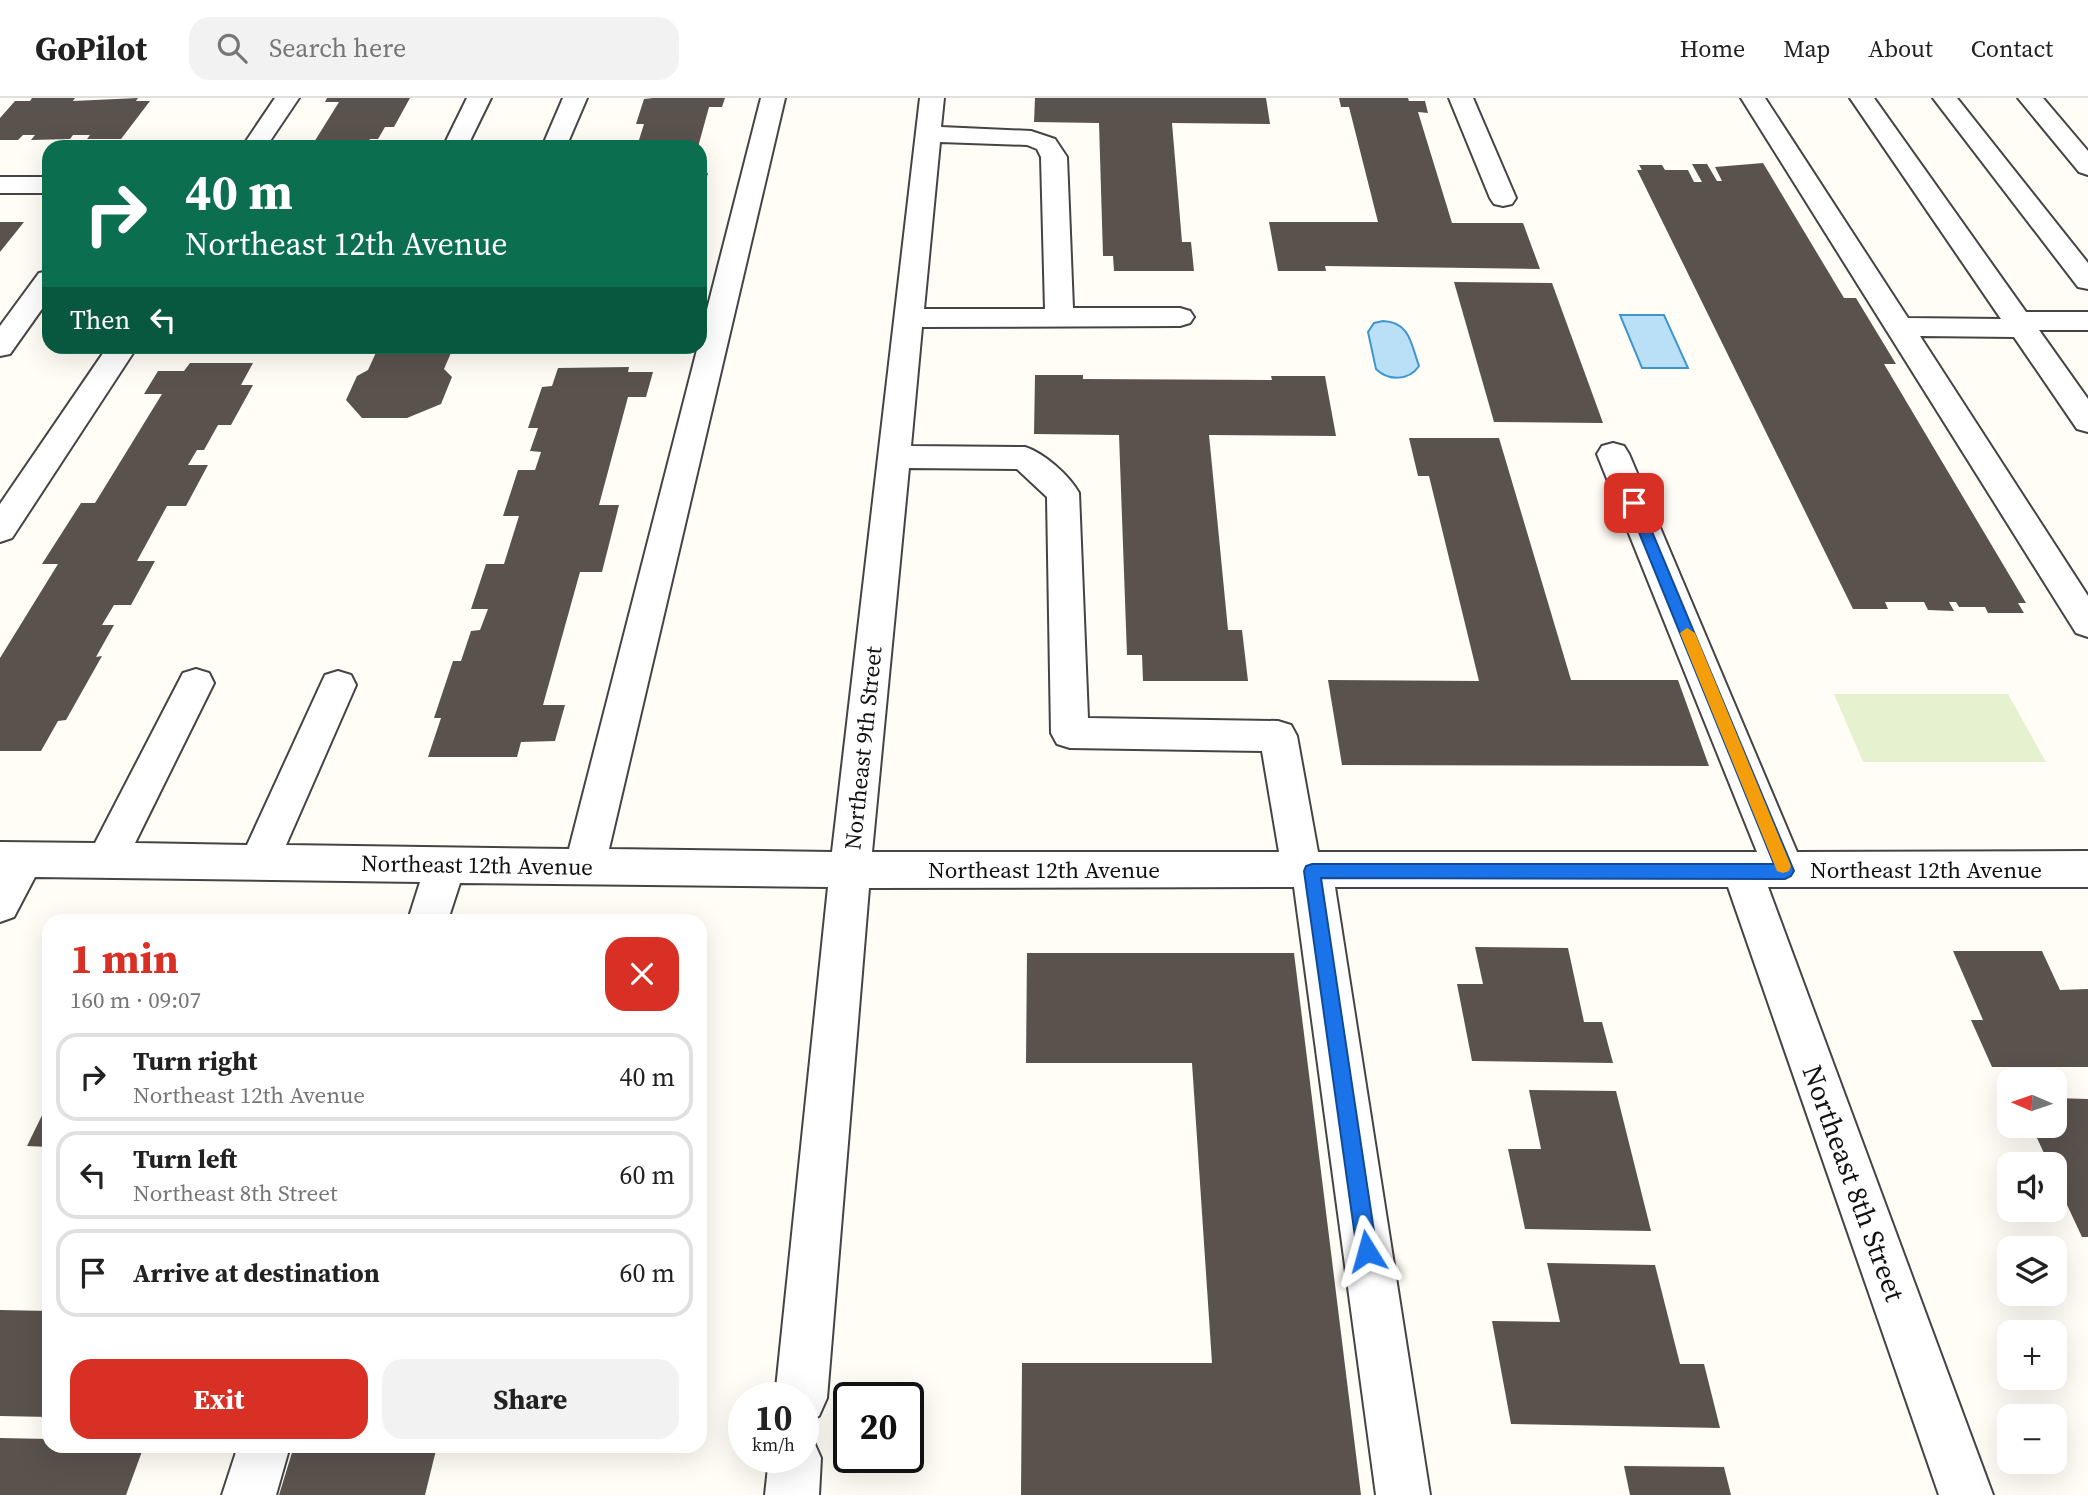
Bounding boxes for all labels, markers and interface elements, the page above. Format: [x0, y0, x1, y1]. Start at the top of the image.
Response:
search box [189, 17, 679, 80]
text: GoPilot [35, 26, 147, 71]
icon: search [213, 29, 251, 67]
text: Search here [269, 30, 406, 66]
text: Home [1680, 32, 1745, 65]
text: Map [1783, 32, 1830, 65]
text: About [1868, 32, 1933, 65]
text: Contact [1971, 32, 2053, 65]
text: 40 m [185, 158, 293, 225]
icon: right [70, 168, 161, 259]
text: Northeast 12th Avenue [185, 222, 508, 266]
icon: left [144, 301, 182, 339]
text: Then [70, 302, 130, 338]
pin [1604, 473, 1664, 533]
icon: arrive [1615, 484, 1653, 522]
street label: Northeast 9th Street [836, 644, 890, 851]
street label: Northeast 12th Avenue [361, 847, 593, 883]
street label: Northeast 12th Avenue [928, 854, 1160, 886]
street label: Northeast 12th Avenue [1810, 854, 2042, 886]
text: 1 min [70, 929, 179, 987]
button: close [605, 937, 679, 1011]
text: 160 m · 09:07 [70, 984, 201, 1016]
text: Turn right [133, 1043, 257, 1079]
icon: right [74, 1058, 112, 1096]
text: 40 m [620, 1059, 675, 1095]
street label: Northeast 8th Street [1794, 1060, 1915, 1307]
north arrow [1997, 1068, 2067, 1138]
map controls [1997, 1068, 2067, 1474]
text: Northeast 12th Avenue [133, 1079, 365, 1111]
text: Turn left [133, 1141, 237, 1177]
button: sound [1997, 1152, 2067, 1222]
icon: left [74, 1156, 112, 1194]
text: 60 m [620, 1157, 675, 1193]
text: Northeast 8th Street [133, 1177, 337, 1209]
position arrow [1330, 1214, 1404, 1288]
button: layers [1997, 1236, 2067, 1306]
icon: arrive [74, 1254, 112, 1292]
text: Arrive at destination [133, 1255, 380, 1291]
text: 60 m [620, 1255, 675, 1291]
button: + [1997, 1320, 2067, 1390]
button: Exit [70, 1359, 368, 1439]
button: Share [382, 1359, 679, 1439]
speed limit sign: 20 [833, 1382, 924, 1473]
text: 10 [755, 1394, 792, 1442]
button: − [1997, 1404, 2067, 1474]
text: km/h [752, 1432, 795, 1457]

